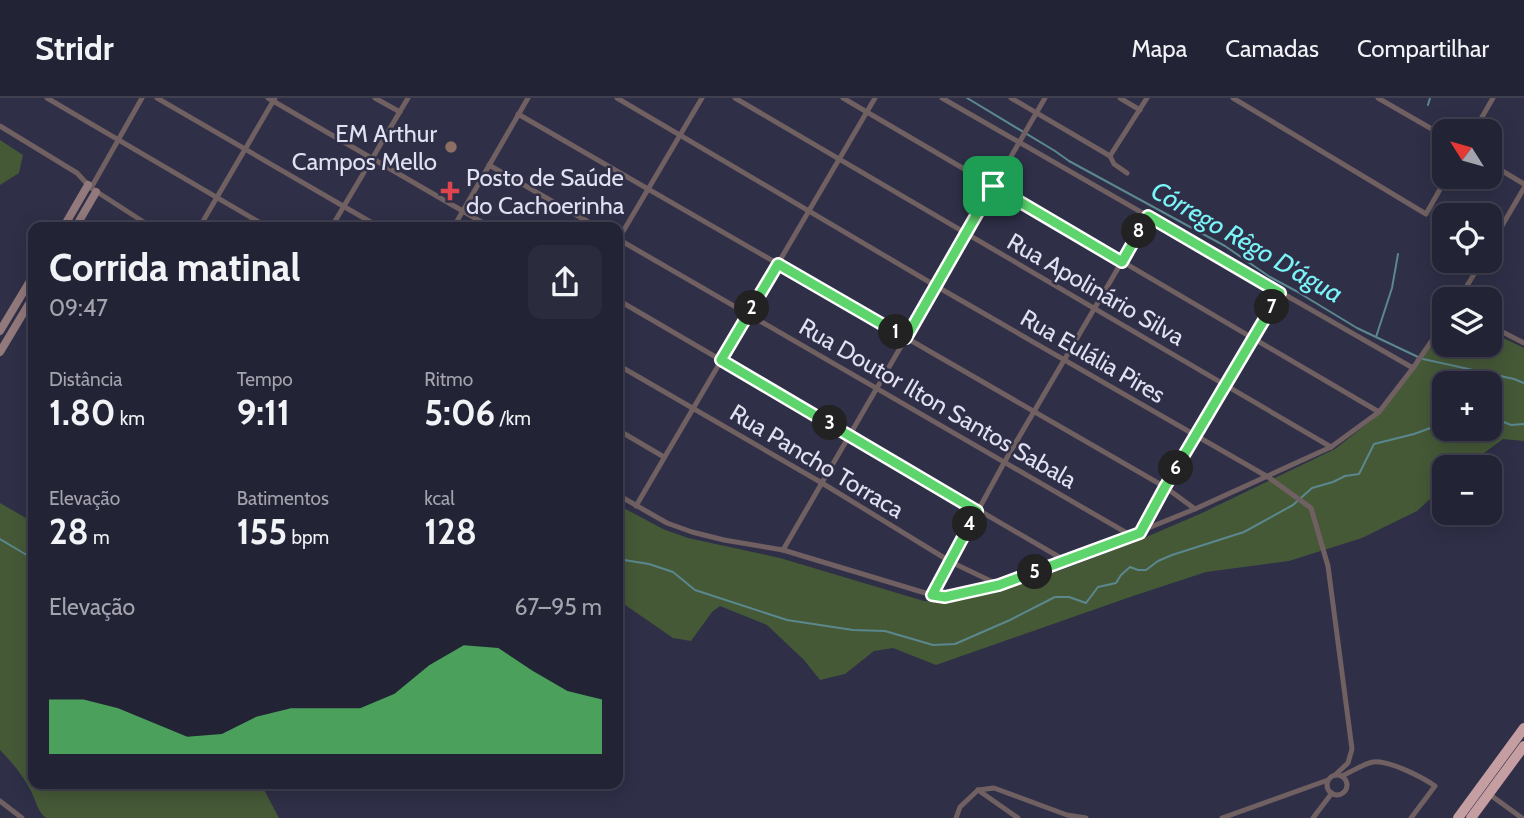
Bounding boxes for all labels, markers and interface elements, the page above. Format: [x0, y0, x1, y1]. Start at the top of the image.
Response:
text: Stridr [35, 28, 114, 68]
text: Mapa [1131, 34, 1187, 63]
text: Camadas [1225, 34, 1319, 63]
text: Compartilhar [1357, 34, 1489, 63]
place label: EM Arthur Campos Mello [292, 119, 437, 176]
north arrow [1432, 119, 1502, 189]
map controls [1432, 119, 1502, 525]
marker: EM Arthur Campos Mello [443, 139, 459, 155]
pin [963, 156, 1023, 216]
place label: Posto de Saúde do Cachoerinha [466, 163, 625, 220]
icon: arrive [974, 167, 1012, 205]
water label: Córrego Rêgo D'água [1145, 174, 1349, 310]
marker: Posto de Saúde do Cachoerinha [440, 181, 460, 201]
button: locate [1432, 203, 1502, 273]
pin: 8 [1122, 214, 1156, 248]
text: 8 [1133, 219, 1144, 242]
street label: Rua Apolinário Silva [1002, 227, 1190, 352]
text: Corrida matinal [49, 244, 301, 291]
button: share [528, 245, 602, 319]
button: layers [1432, 287, 1502, 357]
pin: 2 [734, 290, 770, 326]
pin: 7 [1254, 290, 1290, 325]
text: 09:47 [49, 294, 108, 322]
text: 7 [1267, 295, 1276, 318]
text: 2 [746, 296, 757, 319]
street label: Rua Eulália Pires [1016, 303, 1171, 409]
street label: Rua Doutor Ilton Santos Sabala [794, 312, 1082, 495]
pin: 1 [878, 314, 914, 350]
text: 1 [892, 320, 899, 343]
text: Distância [49, 368, 123, 391]
text: Tempo [237, 368, 293, 391]
text: Ritmo [424, 368, 473, 391]
button: + [1432, 371, 1502, 441]
text: 1.80 [49, 391, 116, 434]
text: 9:11 [237, 391, 290, 434]
text: 5:06 [424, 391, 495, 434]
street label: Rua Pancho Torraca [725, 398, 910, 525]
pin: 3 [812, 406, 848, 440]
text: km [116, 407, 145, 430]
text: /km [495, 407, 531, 430]
text: 3 [824, 411, 835, 434]
pin: 6 [1158, 450, 1194, 486]
button: − [1432, 455, 1502, 525]
text: 6 [1170, 456, 1181, 479]
text: Elevação [49, 487, 120, 510]
text: Batimentos [237, 487, 329, 510]
text: kcal [424, 487, 455, 510]
pin: 4 [953, 506, 988, 542]
text: 28 [49, 510, 89, 553]
text: 155 [237, 510, 287, 553]
text: 128 [424, 510, 477, 553]
text: 4 [964, 512, 975, 535]
text: m [89, 526, 110, 549]
text: bpm [287, 526, 329, 549]
pin: 5 [1018, 554, 1052, 589]
text: 5 [1029, 560, 1040, 583]
text: Elevação [49, 593, 135, 621]
text: 67–95 m [515, 593, 602, 621]

